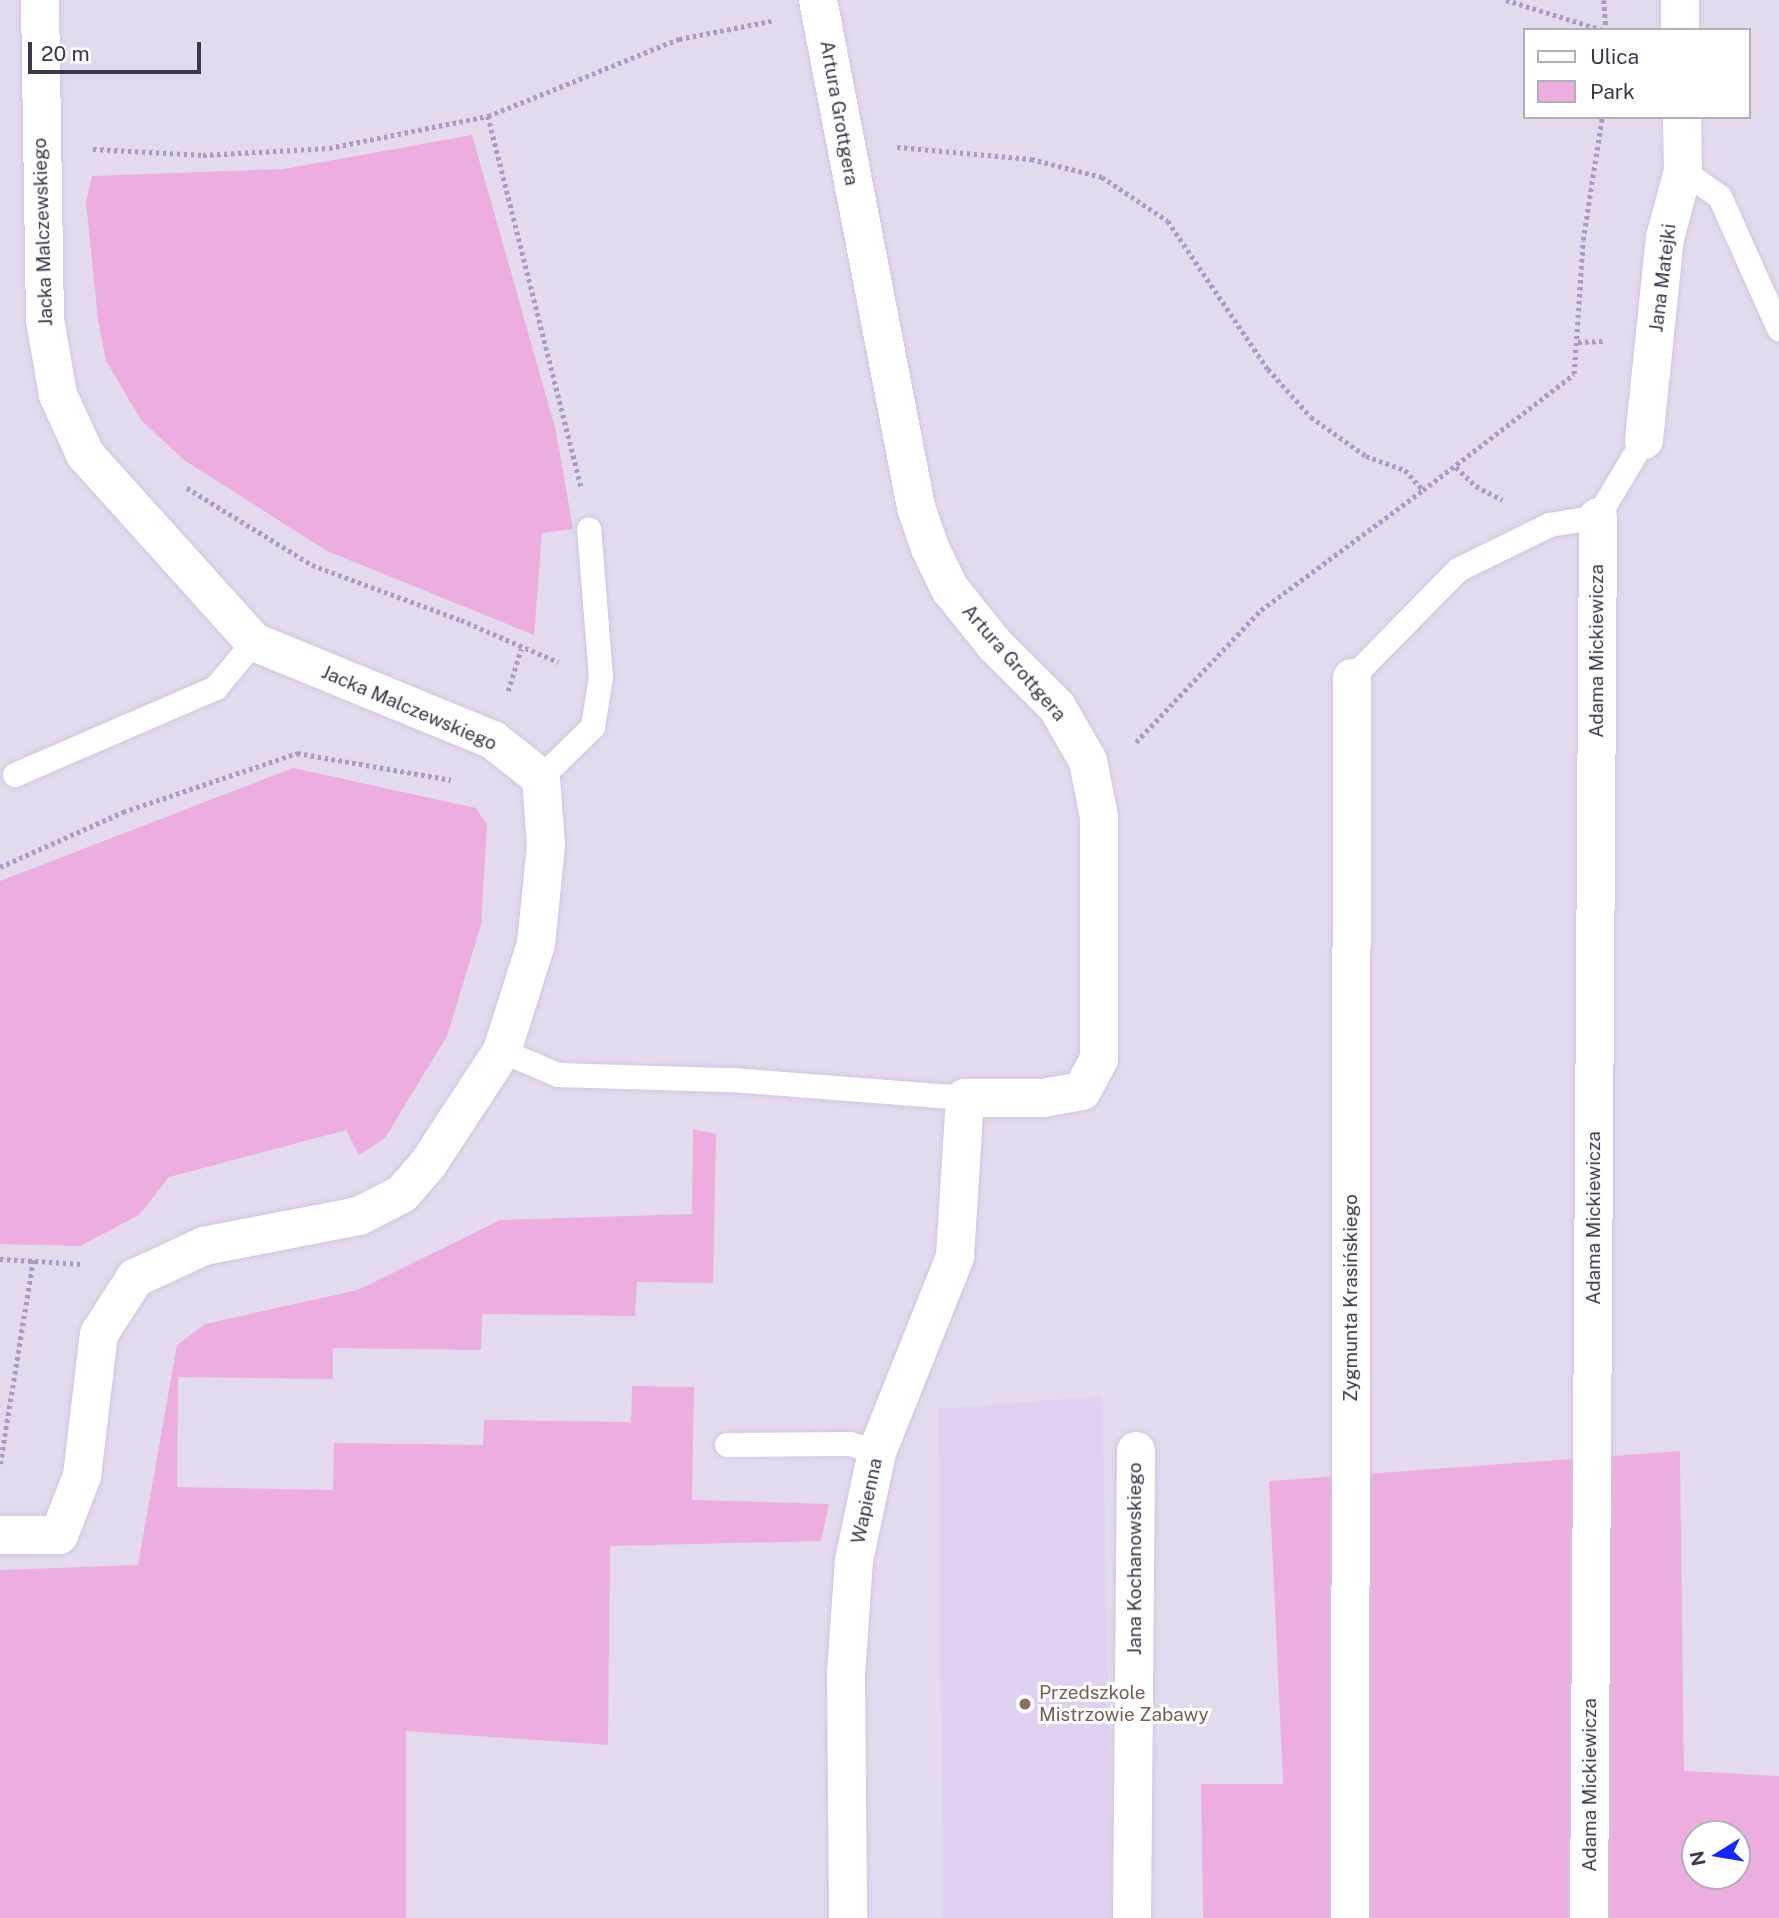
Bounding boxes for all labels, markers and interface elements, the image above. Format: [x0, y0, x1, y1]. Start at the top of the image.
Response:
scale bar [32, 28, 205, 72]
legend [1524, 28, 1751, 119]
street label: Artura Grottgera [815, 39, 863, 187]
text: 20 m [41, 41, 90, 66]
text: Ulica [1590, 44, 1639, 69]
text: Park [1590, 79, 1635, 104]
street label: Jacka Malczewskiego [28, 137, 58, 327]
street label: Jana Matejki [1645, 222, 1681, 334]
street label: Adama Mickiewicza [1586, 564, 1608, 738]
street label: Artura Grottgera [957, 600, 1071, 726]
street label: Jacka Malczewskiego [318, 661, 500, 755]
street label: Adama Mickiewicza [1583, 1131, 1605, 1305]
street label: Zygmunta Krasińskiego [1340, 1194, 1362, 1402]
street label: Wapienna [847, 1456, 887, 1546]
street label: Jana Kochanowskiego [1124, 1463, 1146, 1655]
place label: Przedszkole Mistrzowie Zabawy [1039, 1682, 1209, 1726]
marker: Przedszkole Mistrzowie Zabawy [1017, 1696, 1033, 1712]
street label: Adama Mickiewicza [1579, 1698, 1601, 1872]
north arrow [1681, 1820, 1751, 1890]
text: N [1685, 1849, 1710, 1868]

